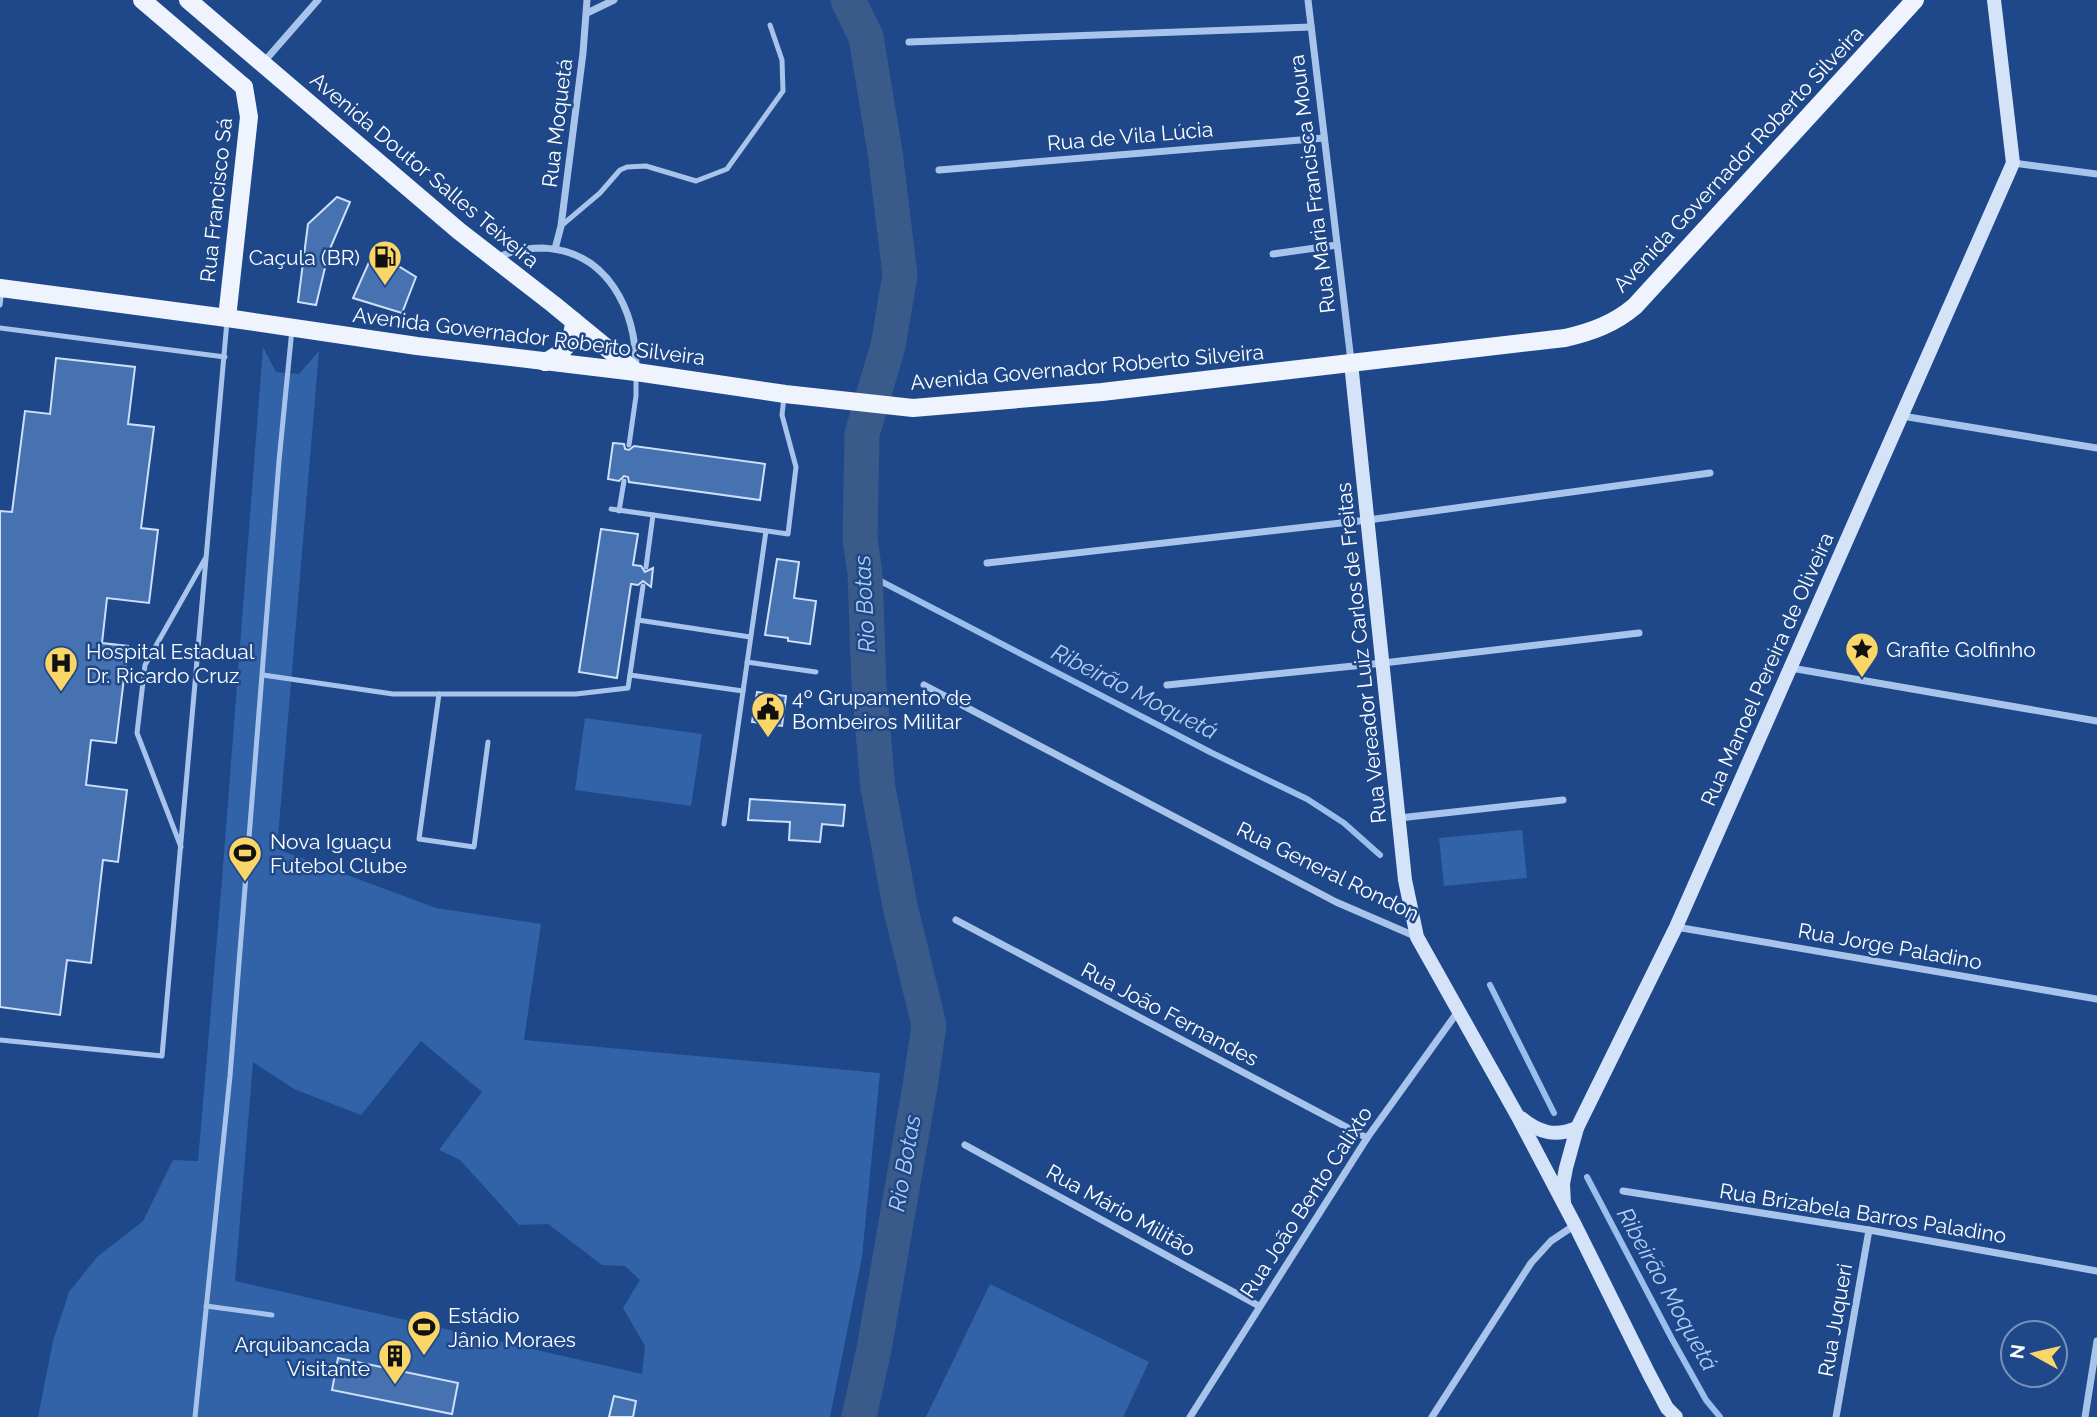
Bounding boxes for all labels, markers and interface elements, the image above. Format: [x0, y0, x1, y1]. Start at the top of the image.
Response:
street label: Avenida Governador Roberto Silveira [1608, 21, 1868, 297]
street label: Rua Maria Francisca Moura [1284, 53, 1340, 315]
street label: Rua Moquetá [537, 57, 577, 189]
street label: Avenida Doutor Salles Teixeira [306, 67, 544, 273]
street label: Rua de Vila Lúcia [1046, 116, 1214, 156]
street label: Rua Francisco Sá [195, 117, 237, 283]
fuel station icon: Caçula (BR) [366, 238, 404, 287]
place label: Caçula (BR) [249, 245, 360, 270]
street label: Avenida Governador Roberto Silveira [351, 302, 707, 370]
street label: Avenida Governador Roberto Silveira [909, 339, 1265, 395]
street label: Rua Vereador Luiz Carlos de Freitas [1331, 481, 1391, 825]
street label: Rua Manoel Pereira de Oliveira [1695, 528, 1839, 810]
water label: Rio Botas [848, 554, 880, 653]
place icon: Grafite Golfinho [1843, 630, 1881, 679]
place label: Grafite Golfinho [1886, 637, 2036, 662]
water label: Ribeirão Moquetá [1048, 638, 1223, 745]
place label: Hospital Estadual Dr. Ricardo Cruz [86, 639, 255, 688]
hospital icon: Hospital Estadual Dr. Ricardo Cruz [42, 644, 80, 693]
place label: 4º Grupamento de Bombeiros Militar [792, 685, 971, 734]
public building icon: 4º Grupamento de Bombeiros Militar [749, 690, 787, 739]
street label: Rua General Rondon [1233, 816, 1423, 926]
place label: Nova Iguaçu Futebol Clube [270, 829, 407, 878]
sports icon: Nova Iguaçu Futebol Clube [226, 834, 264, 883]
street label: Rua Jorge Paladino [1796, 918, 1984, 974]
street label: Rua João Fernandes [1077, 957, 1263, 1071]
street label: Rua João Bento Calixto [1235, 1102, 1377, 1302]
water label: Rio Botas [882, 1112, 926, 1213]
street label: Rua Mário Militão [1042, 1159, 1200, 1261]
street label: Rua Brizabela Barros Paladino [1718, 1178, 2008, 1248]
water label: Ribeirão Moquetá [1612, 1203, 1724, 1376]
street label: Rua Juqueri [1813, 1261, 1857, 1379]
place label: Estádio Jânio Moraes [448, 1303, 576, 1352]
sports icon: Estádio Jânio Moraes [405, 1308, 443, 1357]
north arrow [1999, 1319, 2069, 1389]
place label: Arquibancada Visitante [235, 1332, 370, 1381]
building icon: Arquibancada Visitante [376, 1337, 414, 1386]
text: N [2005, 1343, 2029, 1360]

